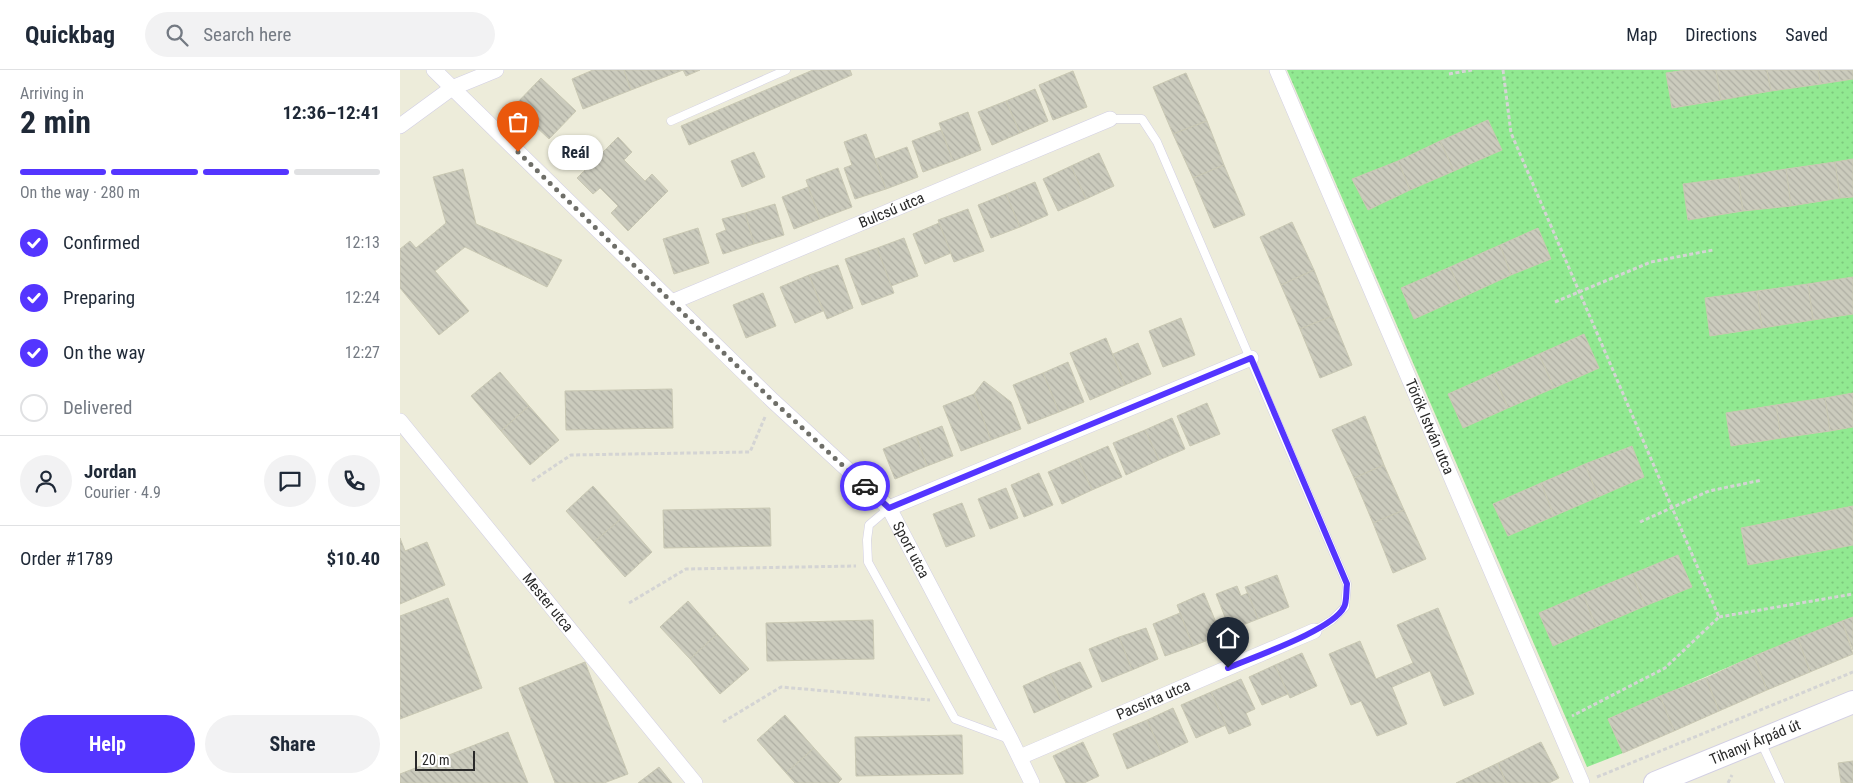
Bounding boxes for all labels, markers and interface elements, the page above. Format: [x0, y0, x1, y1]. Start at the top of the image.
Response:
search box [145, 12, 495, 57]
text: Quickbag [25, 21, 115, 49]
icon: search [163, 21, 191, 49]
text: Search here [203, 23, 292, 46]
text: Map [1626, 24, 1657, 45]
text: Directions [1685, 24, 1757, 45]
text: Saved [1785, 24, 1828, 45]
text: Arriving in [20, 84, 84, 103]
text: 12:36–12:41 [282, 101, 380, 124]
pin [497, 101, 539, 152]
text: 2 min [20, 103, 91, 141]
icon: bag [504, 108, 532, 136]
callout: Reál [548, 134, 603, 170]
text: Reál [561, 143, 590, 162]
text: On the way · 280 m [20, 183, 140, 202]
street label: Bulcsú utca [856, 189, 927, 232]
icon: check [20, 229, 48, 257]
text: Confirmed [63, 231, 140, 254]
text: 12:13 [345, 233, 380, 252]
icon: check [20, 284, 48, 312]
text: Preparing [63, 286, 135, 309]
text: 12:24 [345, 288, 380, 307]
icon: check [20, 339, 48, 367]
text: On the way [63, 341, 145, 364]
text: 12:27 [345, 343, 380, 362]
street label: Török István utca [1401, 376, 1458, 477]
text: Delivered [63, 396, 132, 419]
button: person [20, 455, 72, 507]
button: chat [264, 455, 316, 507]
button: phone [328, 455, 380, 507]
text: Jordan [84, 460, 137, 483]
courier [840, 461, 890, 511]
icon: car [851, 472, 879, 500]
text: Courier · 4.9 [84, 483, 161, 502]
street label: Sport utca [889, 519, 933, 581]
text: Order #1789 [20, 547, 113, 570]
text: $10.40 [326, 547, 380, 570]
street label: Mester utca [519, 569, 577, 635]
pin [1207, 617, 1249, 668]
icon: home [1214, 624, 1242, 652]
street label: Pacsirta utca [1114, 676, 1193, 724]
button: Help [20, 715, 195, 773]
button: Share [205, 715, 380, 773]
street label: Tihanyi Árpád út [1707, 715, 1803, 769]
scale bar [415, 748, 475, 771]
text: 20 m [422, 752, 450, 768]

